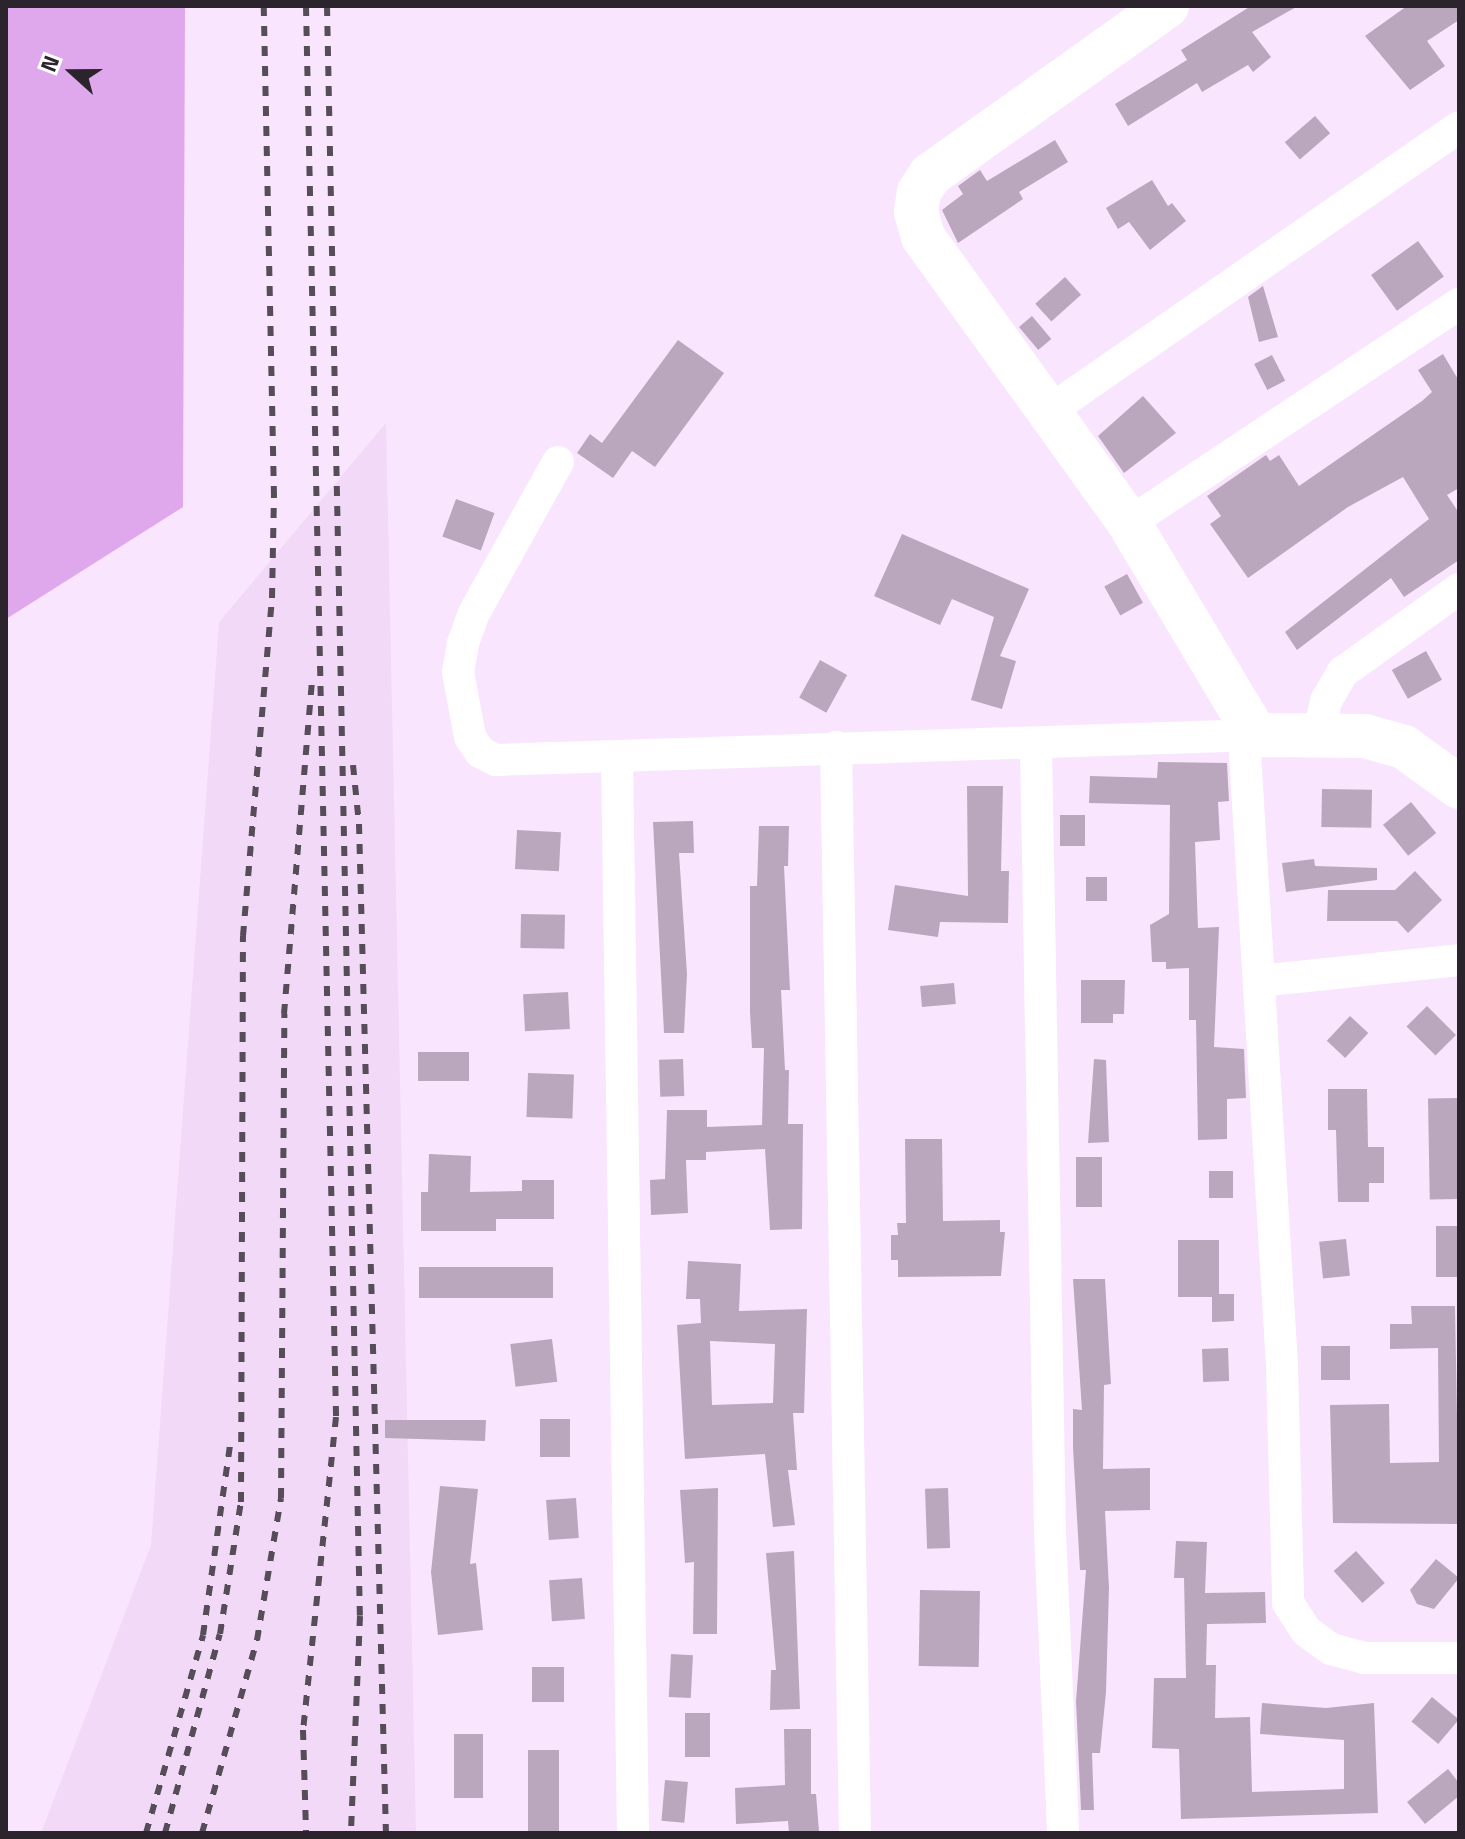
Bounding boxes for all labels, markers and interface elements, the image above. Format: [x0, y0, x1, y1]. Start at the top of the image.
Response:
north arrow [32, 32, 112, 112]
text: N [31, 50, 68, 77]

